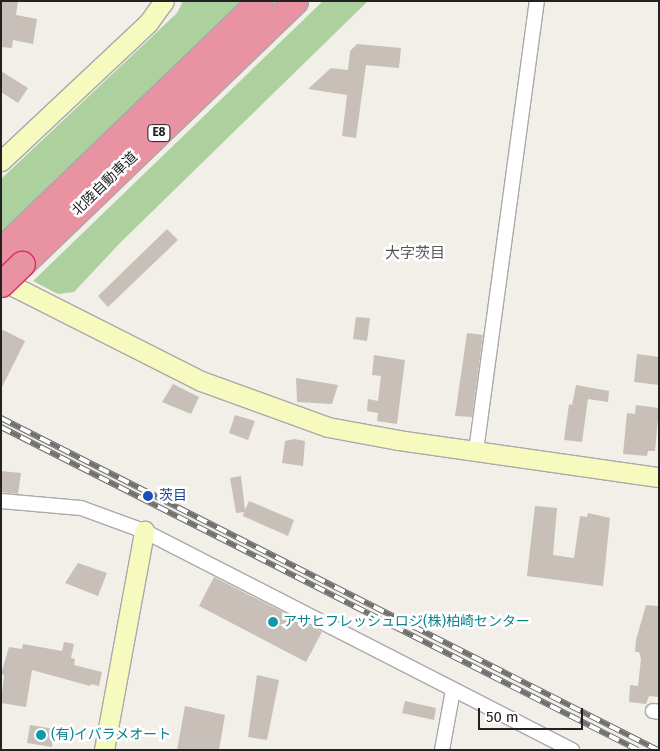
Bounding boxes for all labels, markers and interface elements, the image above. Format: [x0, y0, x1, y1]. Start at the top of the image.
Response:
road number: E8 [146, 124, 172, 142]
street label: 北陸自動車道 [69, 149, 141, 219]
district label: 大字茨目 [385, 245, 445, 263]
place label: 茨目 [159, 488, 187, 504]
marker: 茨目 [141, 489, 155, 503]
place label: アサヒフレッシュロジ(株)柏崎センター [283, 614, 530, 630]
marker: アサヒフレッシュロジ(株)柏崎センター [267, 616, 279, 628]
scale bar [480, 698, 585, 730]
text: 50 m [486, 708, 519, 726]
place label: (有)イバラメオート [51, 727, 172, 743]
marker: (有)イバラメオート [35, 729, 47, 741]

